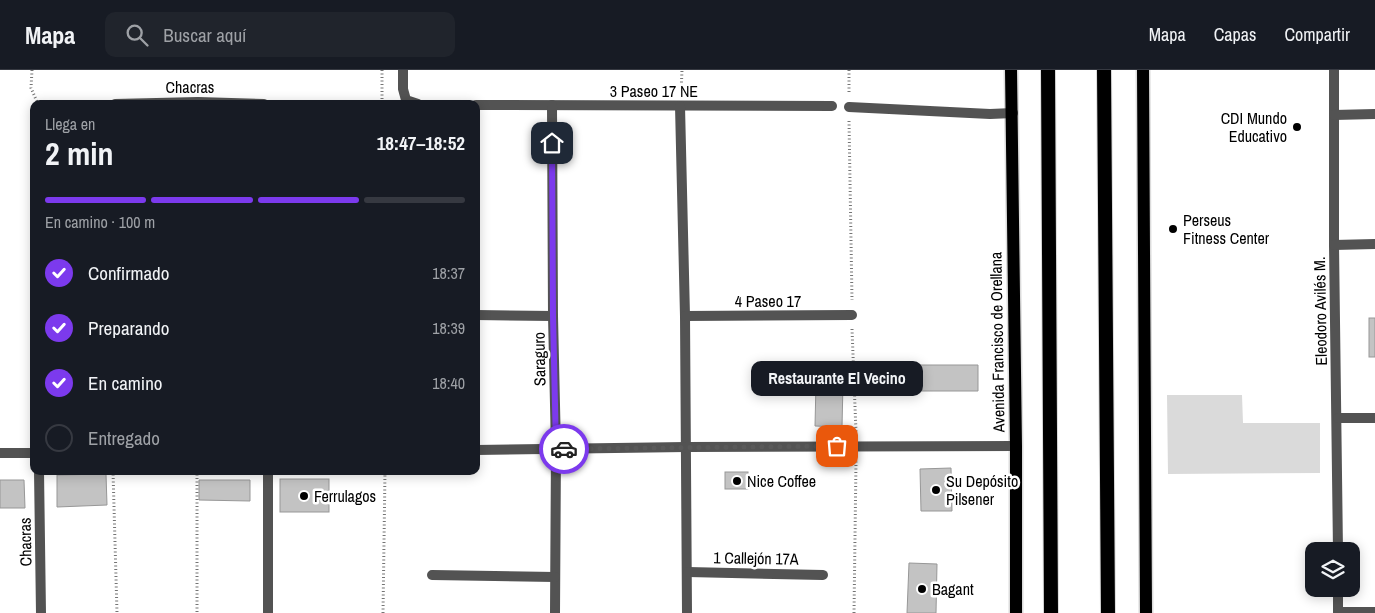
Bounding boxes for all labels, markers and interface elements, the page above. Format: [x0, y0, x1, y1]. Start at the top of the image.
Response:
search box [105, 12, 455, 57]
text: Mapa [25, 19, 75, 51]
icon: search [123, 21, 151, 49]
text: Buscar aquí [163, 22, 246, 48]
text: Mapa [1149, 22, 1186, 47]
text: Capas [1214, 22, 1256, 47]
text: Compartir [1284, 22, 1350, 47]
street label: Chacras [166, 76, 214, 98]
street label: 3 Paseo 17 NE [610, 80, 698, 102]
place label: CDI Mundo Educativo [1221, 107, 1287, 147]
text: Llega en [45, 113, 95, 135]
marker: CDI Mundo Educativo [1291, 121, 1303, 133]
pin [531, 122, 573, 164]
icon: home [538, 129, 566, 157]
text: 18:47–18:52 [377, 130, 465, 156]
text: 2 min [45, 132, 114, 175]
place label: Perseus Fitness Center [1183, 209, 1270, 249]
text: En camino · 100 m [45, 211, 155, 233]
marker: Perseus Fitness Center [1167, 223, 1179, 235]
street label: Avenida Francisco de Orellana [984, 251, 1010, 433]
street label: Eleodoro Avilés M. [1308, 256, 1332, 366]
icon: check [45, 259, 73, 287]
text: Confirmado [88, 260, 169, 286]
text: 18:37 [432, 262, 465, 284]
street label: 4 Paseo 17 [735, 290, 801, 312]
icon: check [45, 314, 73, 342]
text: Preparando [88, 315, 169, 341]
text: 18:39 [432, 317, 465, 339]
street label: Saraguro [528, 332, 550, 386]
callout: Restaurante El Vecino [751, 361, 923, 396]
text: Restaurante El Vecino [768, 367, 906, 389]
icon: check [45, 369, 73, 397]
text: En camino [88, 370, 162, 396]
text: 18:40 [432, 372, 465, 394]
courier [539, 424, 589, 474]
text: Entregado [88, 425, 160, 451]
pin [816, 425, 858, 467]
icon: bag [823, 432, 851, 460]
icon: car [550, 435, 578, 463]
place label: Nice Coffee [747, 470, 816, 492]
place label: Su Depósito Pilsener [946, 470, 1018, 510]
marker: Nice Coffee [731, 475, 743, 487]
marker: Su Depósito Pilsener [930, 484, 942, 496]
place label: Ferrulagos [314, 485, 376, 507]
marker: Ferrulagos [298, 490, 310, 502]
street label: Chacras [14, 517, 36, 567]
map controls [1305, 542, 1360, 597]
button: layers [1305, 542, 1360, 597]
street label: 1 Callejón 17A [713, 546, 799, 570]
place label: Bagant [932, 578, 974, 600]
marker: Bagant [916, 583, 928, 595]

